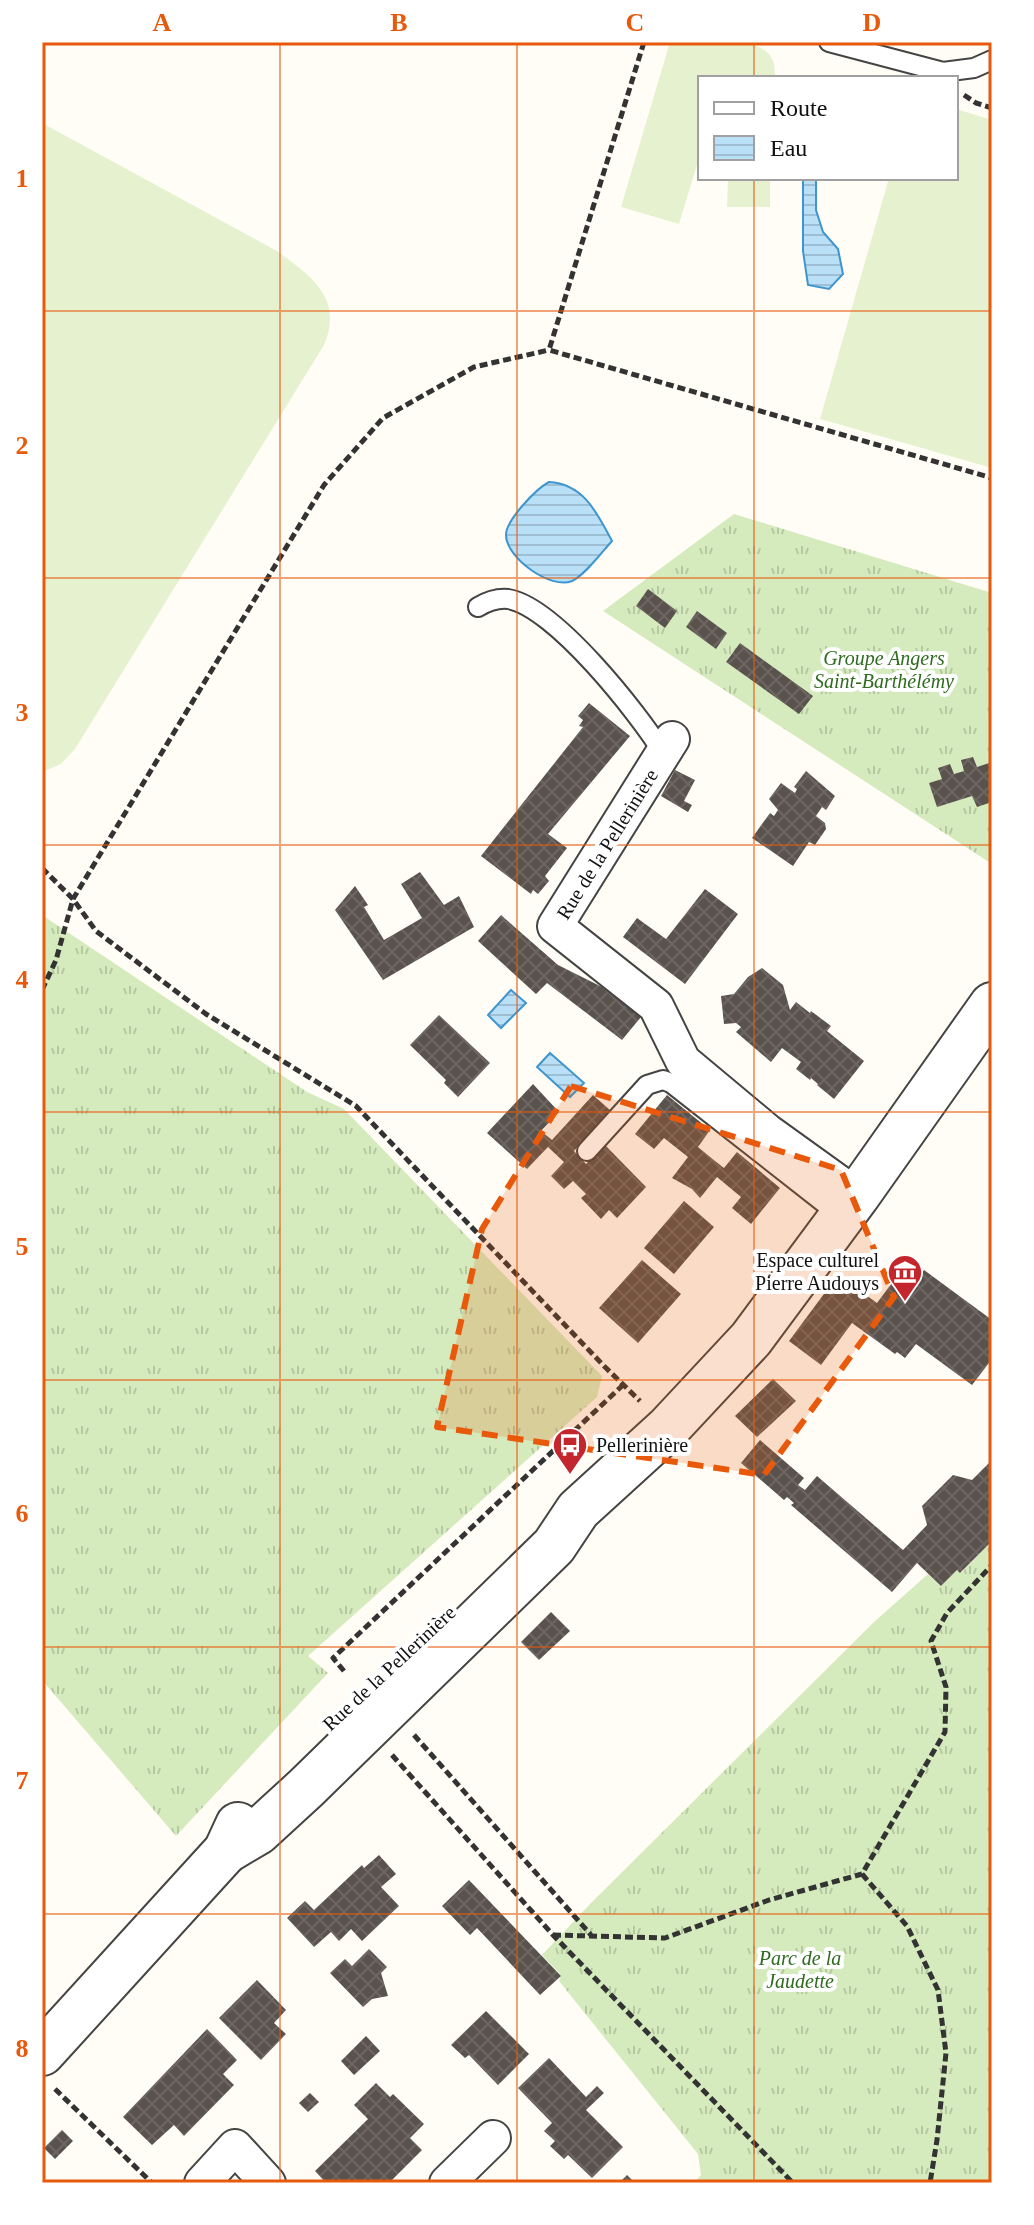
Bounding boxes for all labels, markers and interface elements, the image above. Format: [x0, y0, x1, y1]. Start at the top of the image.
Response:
text: A [153, 8, 172, 37]
text: B [390, 8, 408, 37]
text: C [626, 8, 644, 37]
text: D [863, 8, 881, 37]
legend [698, 76, 958, 180]
text: Route [770, 95, 827, 121]
text: Eau [770, 135, 807, 161]
text: 1 [16, 164, 29, 193]
text: 2 [16, 431, 29, 460]
park label: Groupe Angers Saint-Barthélémy [814, 647, 954, 693]
text: 3 [16, 698, 29, 727]
street label: Rue de la Pellerinière [552, 765, 662, 923]
text: 4 [16, 965, 29, 994]
text: 5 [16, 1232, 29, 1261]
place label: Espace culturel Pierre Audouys [755, 1249, 879, 1295]
museum icon: Espace culturel Pierre Audouys [886, 1253, 924, 1303]
bus stop icon: Pellerinière [551, 1426, 589, 1476]
place label: Pellerinière [596, 1434, 688, 1456]
text: 6 [16, 1499, 29, 1528]
street label: Rue de la Pellerinière [318, 1601, 460, 1735]
text: 7 [16, 1766, 29, 1795]
park label: Parc de la Jaudette [758, 1947, 841, 1992]
text: 8 [16, 2034, 29, 2063]

